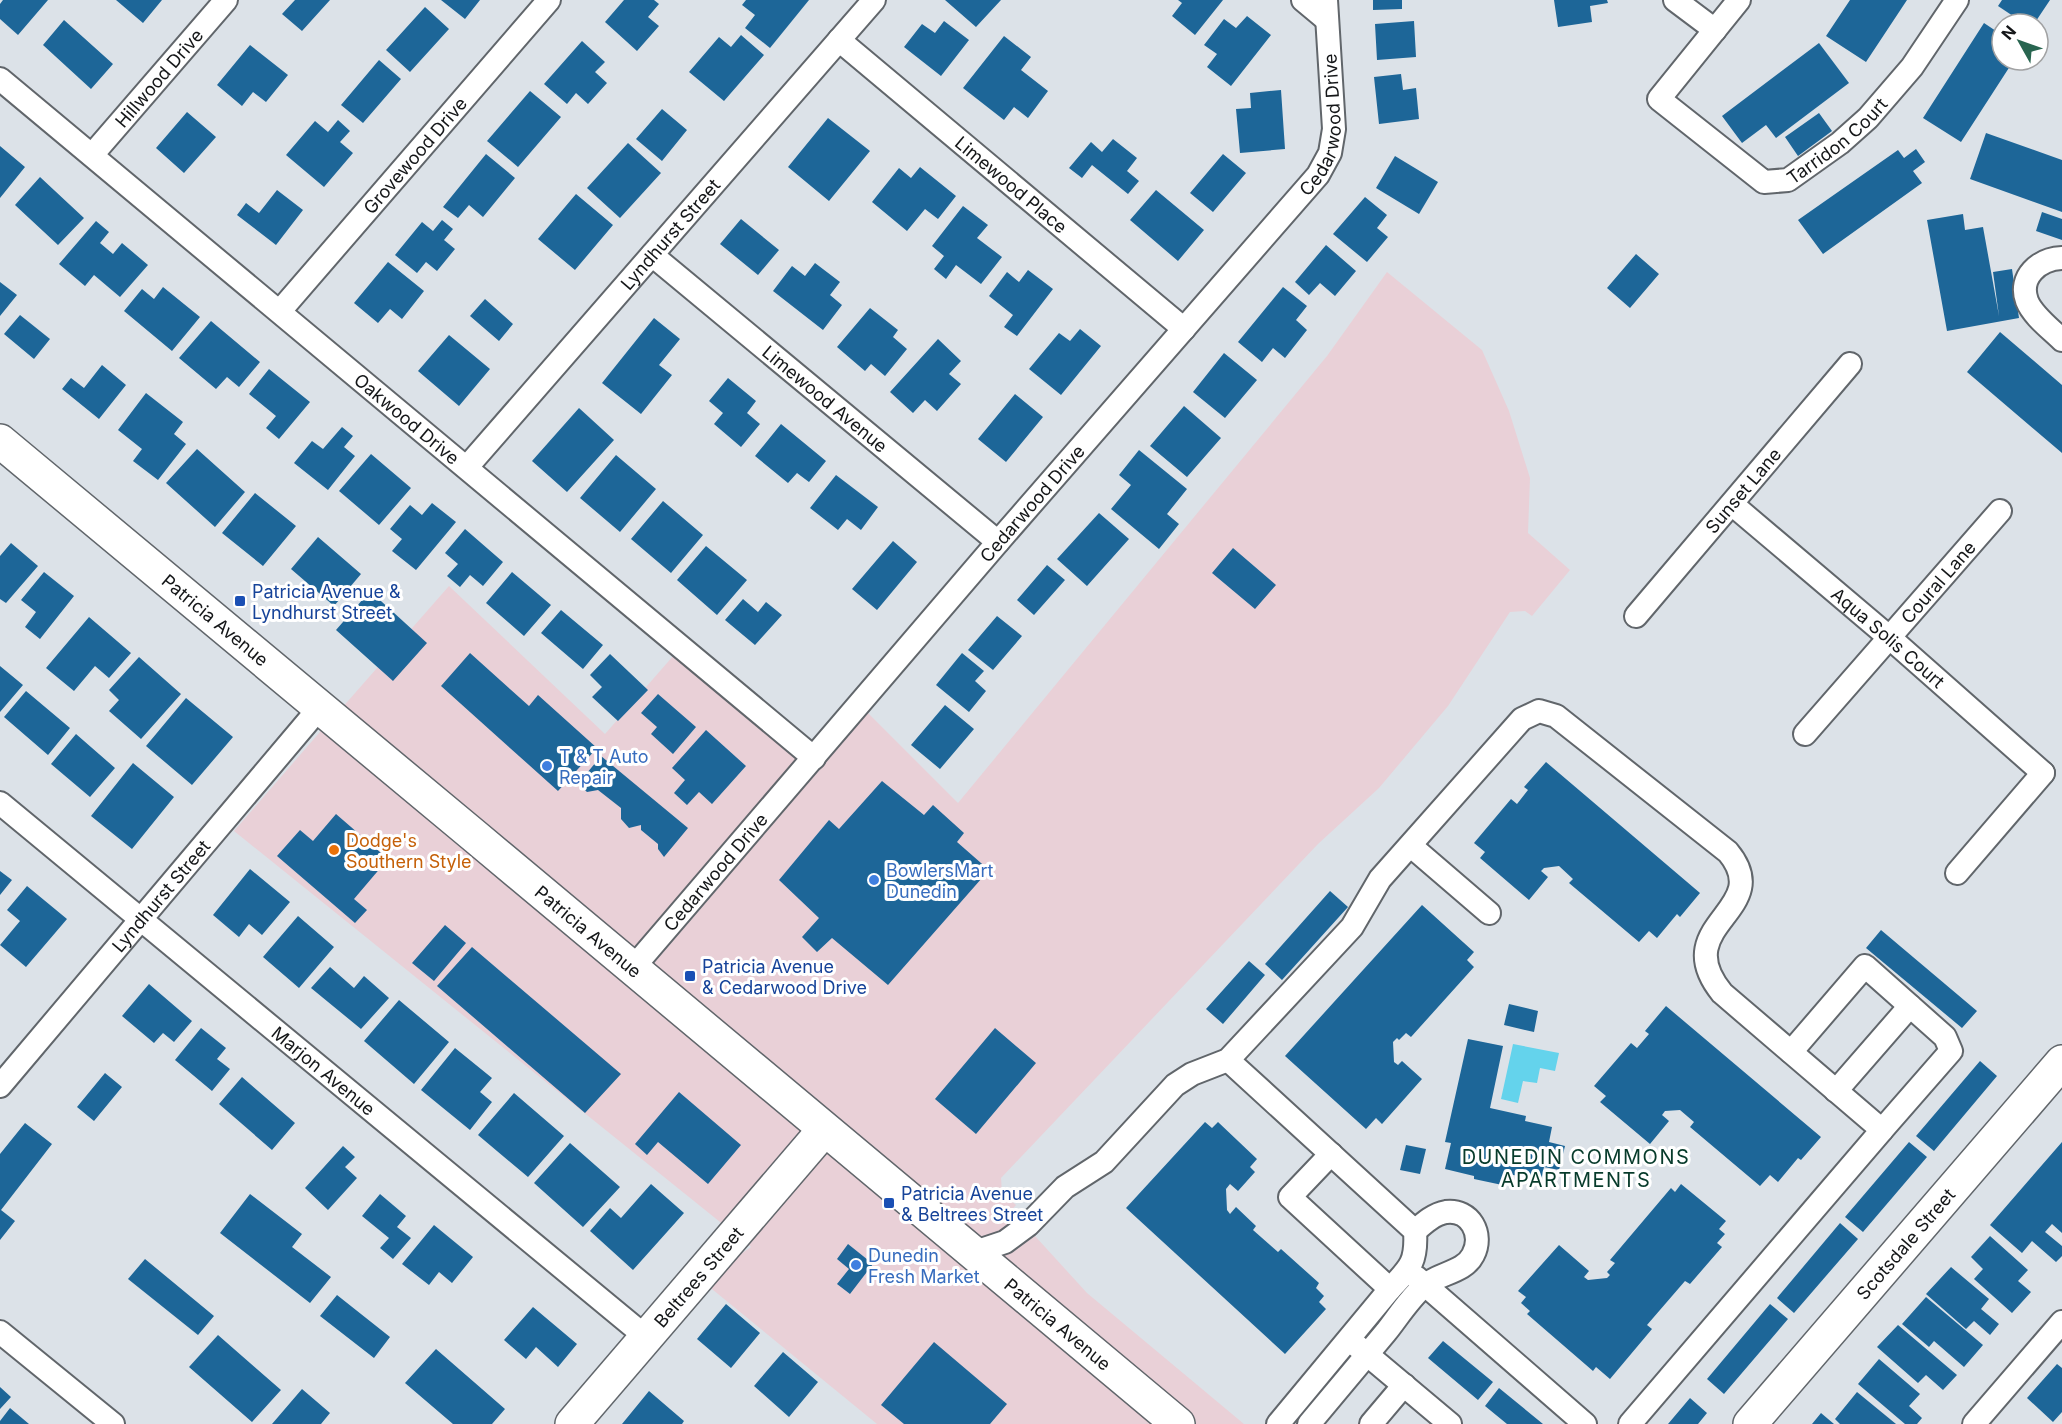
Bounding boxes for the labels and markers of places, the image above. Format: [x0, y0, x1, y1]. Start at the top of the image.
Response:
place label: Patricia Avenue & Lyndhurst Street [252, 581, 401, 623]
marker: Patricia Avenue & Lyndhurst Street [233, 594, 247, 608]
place label: T & T Auto Repair [559, 746, 649, 788]
marker: T & T Auto Repair [540, 759, 554, 773]
place label: Dodge's Southern Style [346, 830, 472, 872]
marker: Dodge's Southern Style [327, 843, 341, 857]
place label: BowlersMart Dunedin [886, 860, 994, 902]
marker: BowlersMart Dunedin [867, 873, 881, 887]
place label: Patricia Avenue & Cedarwood Drive [702, 956, 867, 998]
marker: Patricia Avenue & Cedarwood Drive [683, 969, 697, 983]
place label: Patricia Avenue & Beltrees Street [901, 1183, 1043, 1225]
marker: Patricia Avenue & Beltrees Street [882, 1196, 896, 1210]
place label: Dunedin Fresh Market [868, 1245, 980, 1287]
marker: Dunedin Fresh Market [849, 1258, 863, 1272]

